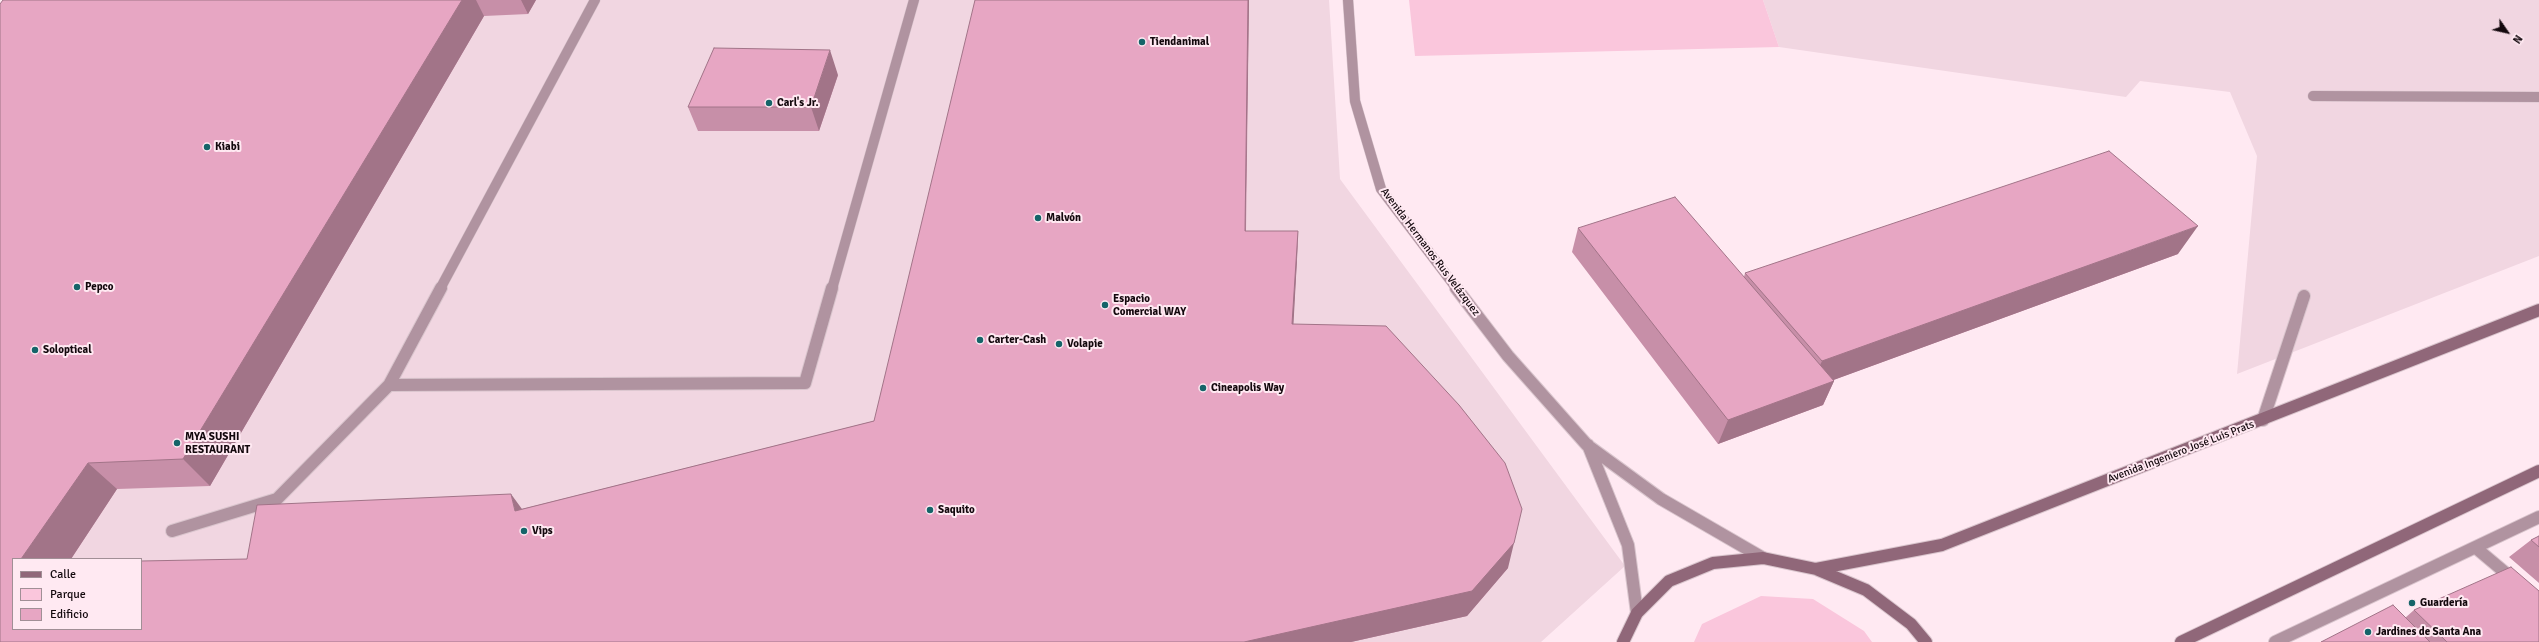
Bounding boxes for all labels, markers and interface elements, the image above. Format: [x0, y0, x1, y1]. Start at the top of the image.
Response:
north arrow [2487, 12, 2527, 52]
text: N [2510, 32, 2525, 46]
place label: Tiendanimal [1150, 35, 1209, 49]
marker: Tiendanimal [1137, 37, 1147, 47]
place label: Carl's Jr. [777, 96, 819, 110]
marker: Carl's Jr. [764, 98, 774, 108]
place label: Kiabi [215, 140, 240, 154]
marker: Kiabi [202, 142, 212, 152]
street label: Avenida Hermanos Rus Velázquez [1378, 185, 1482, 319]
place label: Malvón [1046, 211, 1081, 225]
marker: Malvón [1033, 213, 1043, 223]
place label: Pepco [85, 280, 113, 294]
marker: Pepco [72, 282, 82, 292]
place label: Espacio Comercial WAY [1113, 292, 1186, 318]
marker: Espacio Comercial WAY [1100, 300, 1110, 310]
place label: Carter-Cash [988, 333, 1046, 347]
marker: Carter-Cash [975, 335, 985, 345]
place label: Volapie [1067, 337, 1103, 351]
marker: Volapie [1054, 339, 1064, 349]
place label: Soloptical [43, 343, 92, 357]
marker: Soloptical [30, 345, 40, 355]
place label: Cineapolis Way [1211, 381, 1284, 395]
marker: Cineapolis Way [1198, 383, 1208, 393]
street label: Avenida Ingeniero José Luis Prats [2106, 418, 2256, 486]
place label: MYA SUSHI RESTAURANT [185, 430, 250, 456]
marker: MYA SUSHI RESTAURANT [172, 438, 182, 448]
place label: Saquito [938, 503, 975, 517]
marker: Saquito [925, 505, 935, 515]
place label: Vips [532, 524, 553, 538]
marker: Vips [519, 526, 529, 536]
legend [12, 558, 142, 630]
text: Calle [50, 567, 76, 582]
text: Parque [50, 587, 86, 602]
place label: Guardería [2420, 596, 2468, 610]
marker: Guardería [2407, 598, 2417, 608]
text: Edificio [50, 607, 88, 622]
place label: Jardines de Santa Ana [2376, 625, 2481, 639]
marker: Jardines de Santa Ana [2363, 627, 2373, 637]

